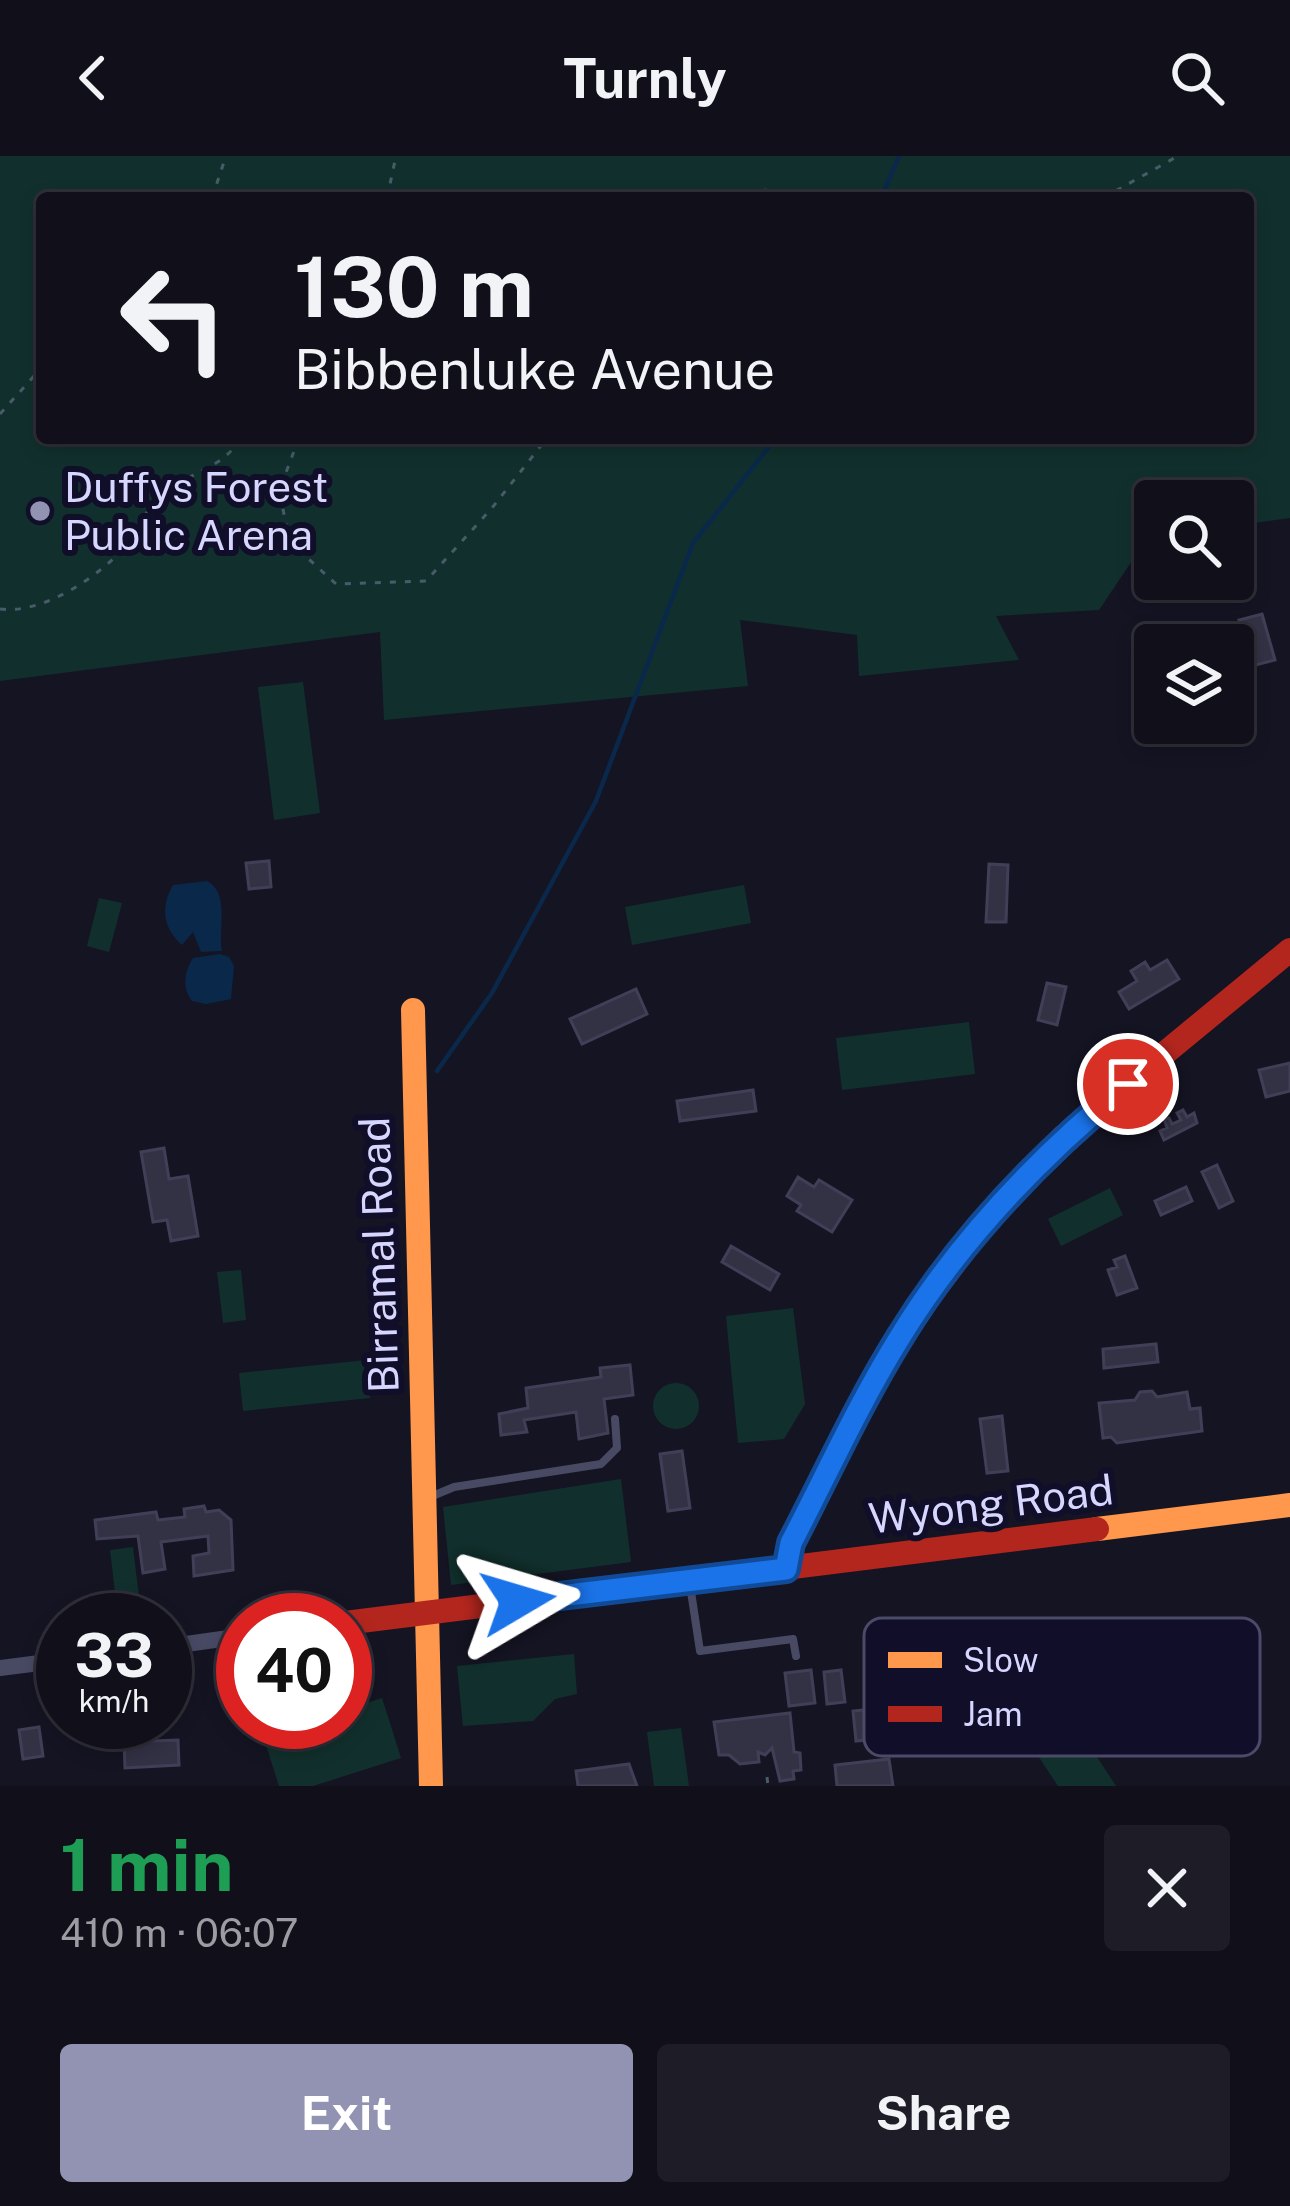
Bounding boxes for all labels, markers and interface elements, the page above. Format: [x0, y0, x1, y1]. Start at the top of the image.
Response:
icon: back [60, 45, 126, 111]
icon: search [1164, 45, 1230, 111]
text: Turnly [563, 47, 727, 110]
text: 130 m [294, 237, 534, 336]
icon: left [96, 240, 252, 396]
text: Bibbenluke Avenue [294, 338, 775, 401]
place label: Duffys Forest Public Arena [64, 462, 328, 559]
map controls [1134, 480, 1254, 744]
button: search [1134, 480, 1254, 600]
marker: Duffys Forest Public Arena [27, 498, 53, 524]
button: layers [1134, 624, 1254, 744]
pin [1077, 1033, 1179, 1135]
icon: arrive [1095, 1051, 1161, 1117]
street label: Birramal Road [349, 1116, 408, 1394]
street label: Wyong Road [866, 1464, 1116, 1543]
position arrow [455, 1538, 581, 1664]
speed limit sign: 40 [216, 1593, 372, 1749]
legend [864, 1618, 1260, 1756]
text: 33 [74, 1620, 154, 1691]
text: Slow [963, 1641, 1038, 1679]
text: km/h [79, 1683, 149, 1719]
text: Jam [963, 1695, 1023, 1733]
text: 1 min [60, 1823, 234, 1907]
button: close [1104, 1825, 1230, 1951]
text: 410 m · 06:07 [60, 1910, 298, 1956]
button: Exit [60, 2044, 633, 2182]
button: Share [657, 2044, 1230, 2182]

